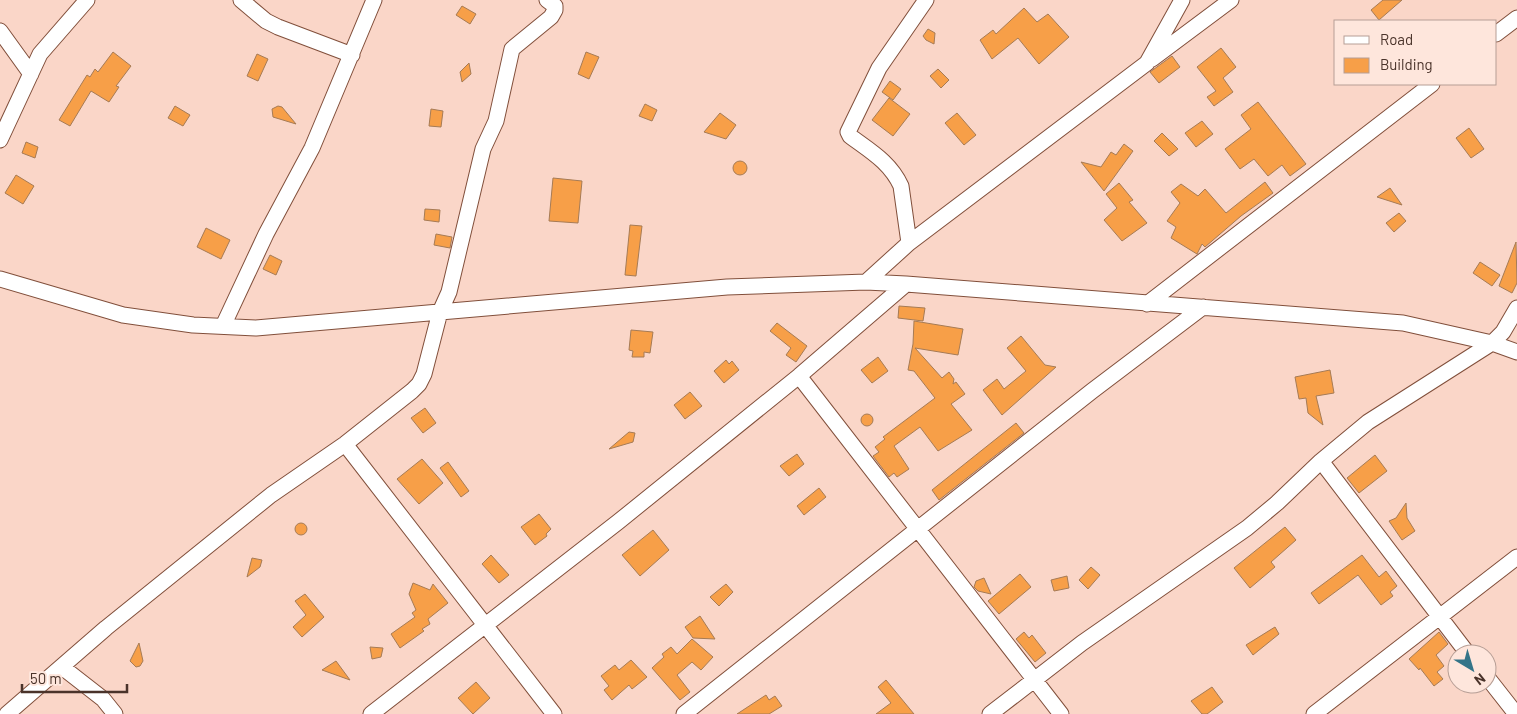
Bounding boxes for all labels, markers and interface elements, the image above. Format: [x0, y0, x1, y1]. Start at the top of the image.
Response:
legend [1334, 20, 1497, 85]
text: Road [1380, 30, 1413, 48]
text: Building [1380, 55, 1433, 73]
north arrow [1447, 644, 1497, 694]
scale bar [22, 662, 128, 694]
text: 50 m [30, 669, 62, 687]
text: N [1471, 670, 1489, 689]

